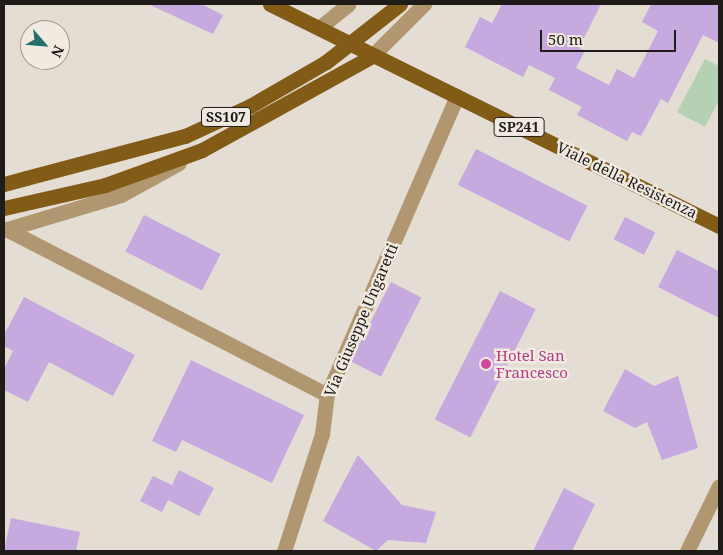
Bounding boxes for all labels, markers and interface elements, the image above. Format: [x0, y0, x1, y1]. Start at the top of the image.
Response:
north arrow [20, 20, 70, 70]
scale bar [543, 20, 679, 52]
text: 50 m [548, 29, 583, 49]
text: N [47, 42, 69, 61]
road number: SS107 [201, 105, 251, 128]
road number: SP241 [493, 115, 545, 138]
street label: Viale della Resistenza [554, 138, 700, 222]
street label: Via Giuseppe Ungaretti [321, 241, 401, 399]
place label: Hotel San Francesco [496, 346, 568, 381]
marker: Hotel San Francesco [480, 358, 492, 370]

